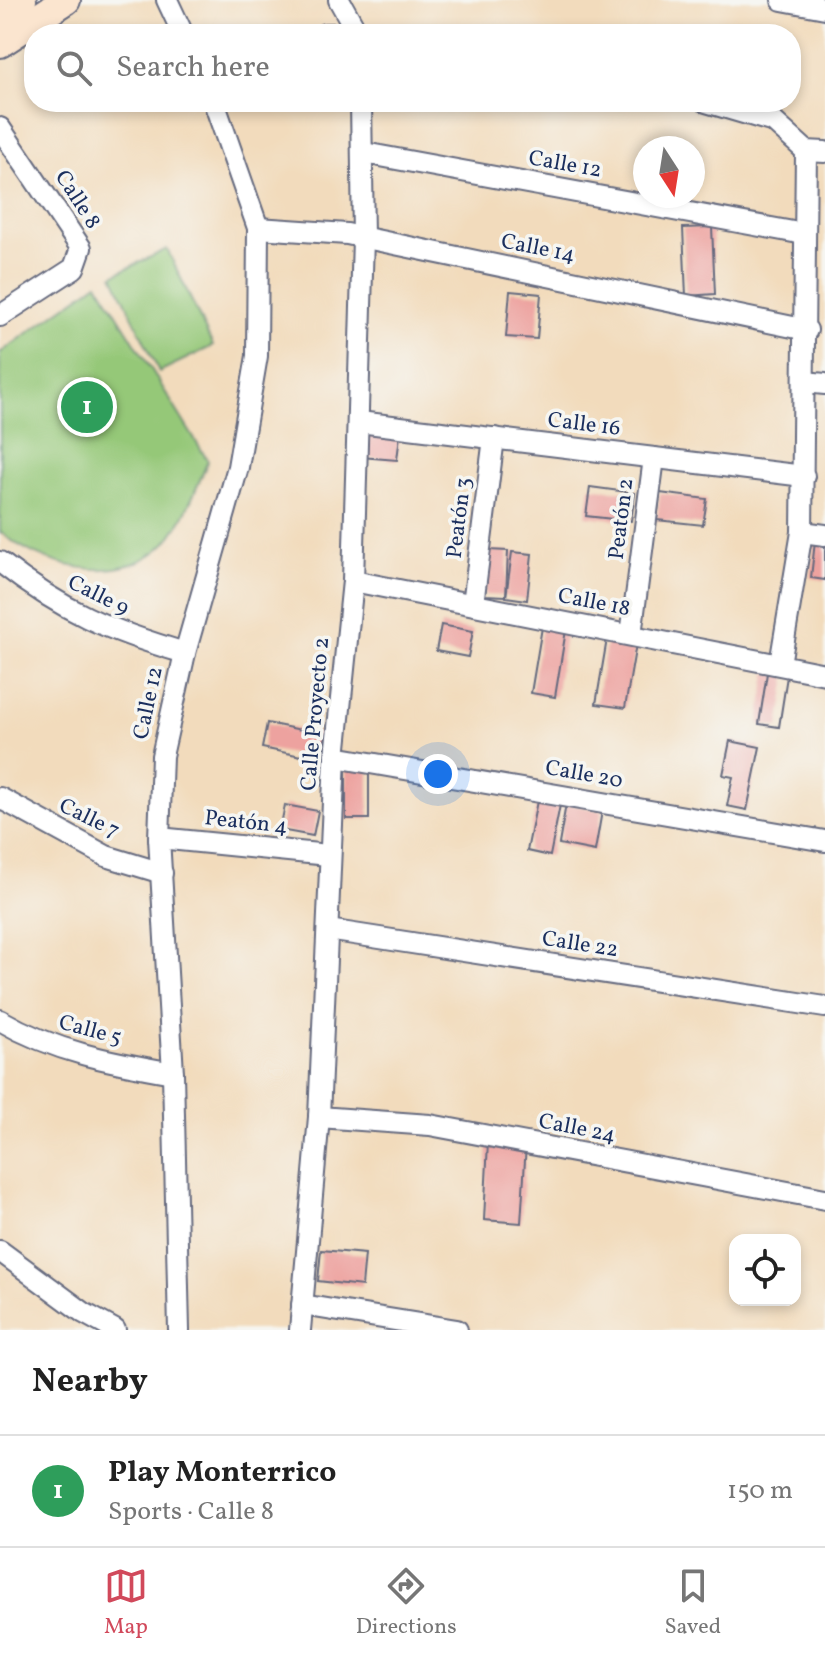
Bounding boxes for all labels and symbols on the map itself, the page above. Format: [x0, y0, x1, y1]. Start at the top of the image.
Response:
north arrow [633, 136, 705, 208]
street label: Calle 12 [526, 143, 604, 187]
street label: Calle 8 [46, 165, 108, 235]
street label: Calle 14 [498, 227, 578, 271]
pin: 1 [61, 377, 113, 437]
street label: Calle 16 [546, 405, 622, 445]
street label: Peatón 3 [440, 476, 480, 560]
street label: Peatón 2 [602, 476, 642, 562]
street label: Calle 9 [62, 568, 134, 624]
street label: Calle 18 [555, 581, 633, 625]
street label: Calle Proyecto 2 [294, 636, 338, 792]
street label: Calle 12 [126, 664, 172, 742]
street label: Calle 20 [543, 753, 625, 797]
your location [418, 754, 458, 794]
street label: Calle 7 [53, 791, 125, 847]
street label: Peatón 4 [203, 803, 289, 843]
street label: Calle 22 [540, 924, 620, 966]
street label: Calle 5 [55, 1008, 125, 1054]
street label: Calle 24 [536, 1106, 618, 1152]

